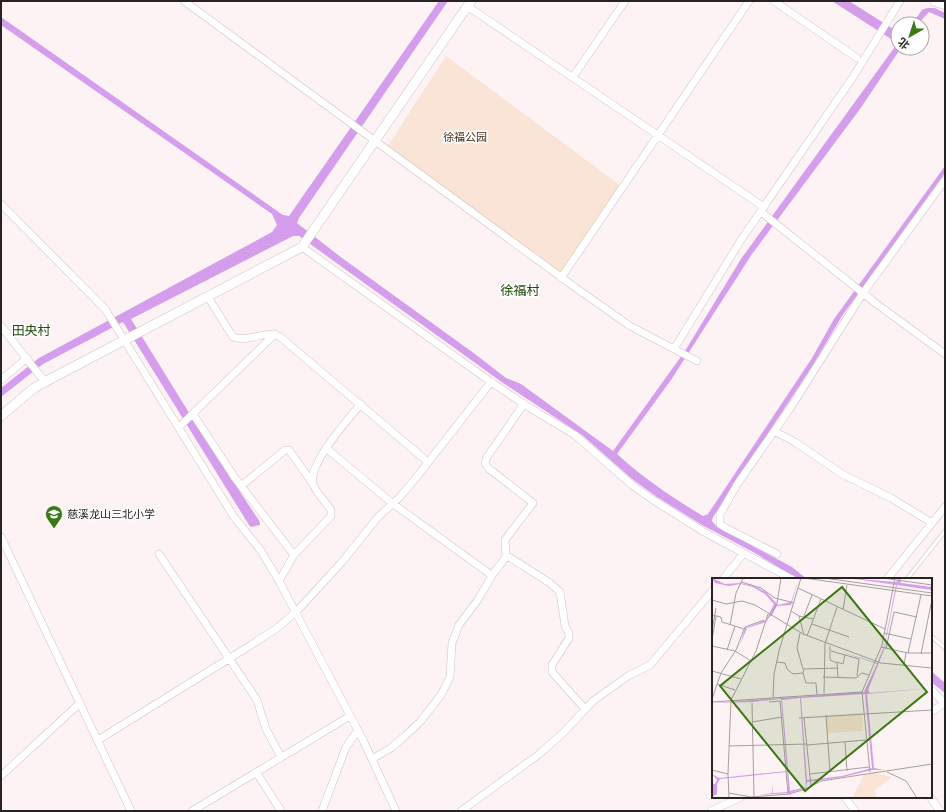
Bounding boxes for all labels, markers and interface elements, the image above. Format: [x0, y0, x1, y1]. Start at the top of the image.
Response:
north arrow [890, 16, 930, 56]
text: 北 [895, 35, 912, 53]
park label: 徐福公园 [443, 130, 487, 144]
district label: 徐福村 [500, 282, 540, 298]
district label: 田央村 [11, 322, 51, 338]
school or university icon: 慈溪龙山三北小学 [44, 504, 64, 529]
place label: 慈溪龙山三北小学 [67, 507, 155, 521]
inset map [712, 578, 932, 798]

